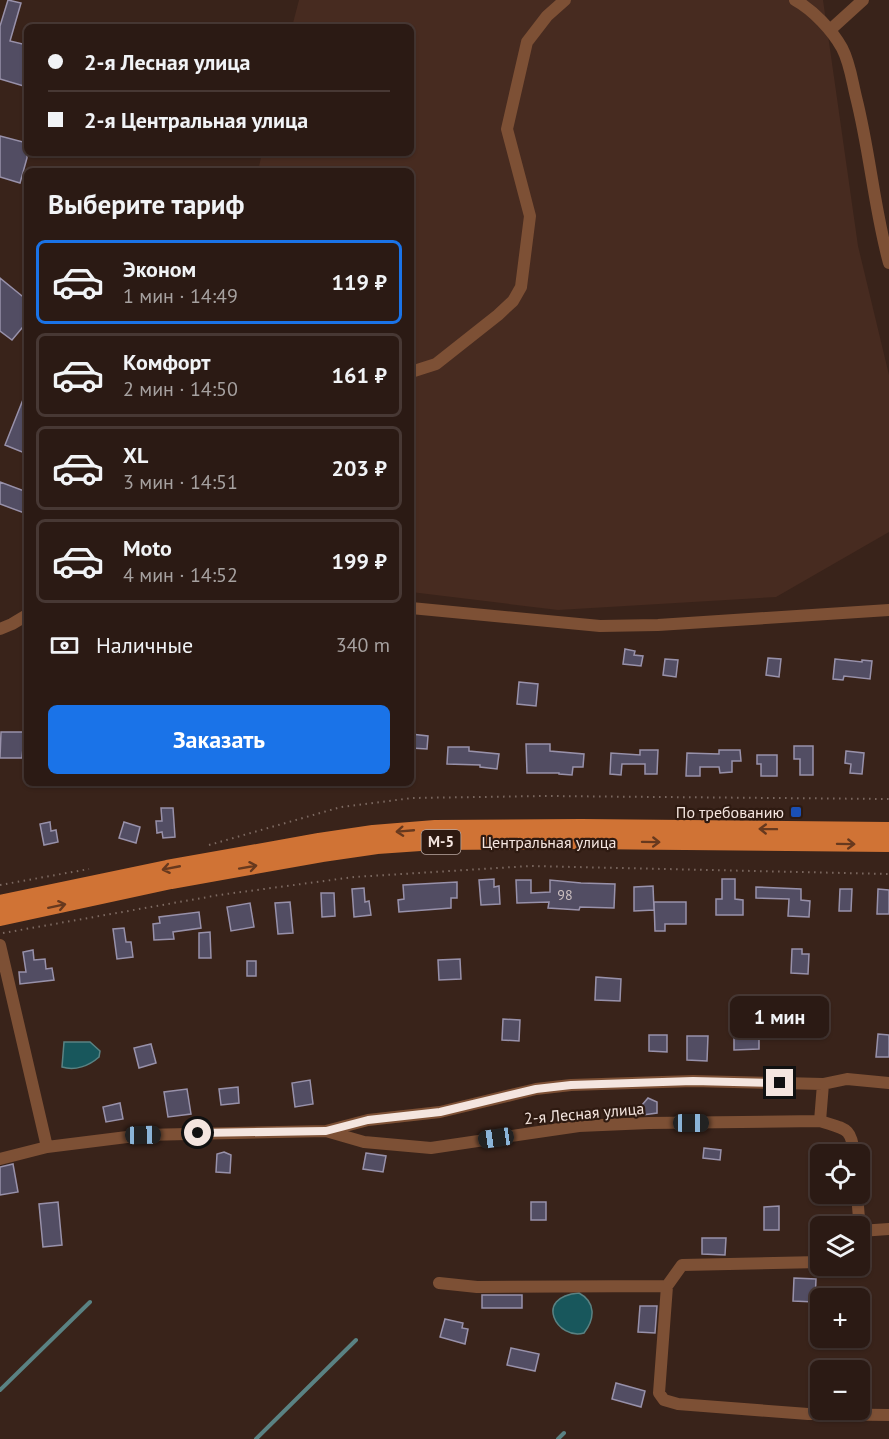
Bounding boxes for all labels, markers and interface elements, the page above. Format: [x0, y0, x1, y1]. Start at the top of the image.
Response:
text: 2-я Лесная улица [84, 48, 250, 76]
text: 2-я Центральная улица [84, 106, 308, 134]
text: Выберите тариф [48, 187, 244, 221]
icon: car [51, 255, 105, 309]
text: Эконом [123, 255, 196, 283]
text: 119 ₽ [332, 268, 387, 296]
text: 1 мин · 14:49 [123, 283, 238, 309]
icon: car [51, 348, 105, 402]
text: Комфорт [123, 348, 211, 376]
text: 161 ₽ [332, 361, 387, 389]
text: 2 мин · 14:50 [123, 376, 238, 402]
icon: car [51, 441, 105, 495]
text: XL [123, 441, 148, 469]
text: 203 ₽ [332, 454, 387, 482]
text: 3 мин · 14:51 [123, 469, 238, 495]
icon: car [51, 534, 105, 588]
text: Moto [123, 534, 172, 562]
text: 199 ₽ [332, 547, 387, 575]
text: 4 мин · 14:52 [123, 562, 238, 588]
icon: cash [48, 629, 81, 662]
text: Наличные [96, 631, 193, 659]
text: 340 m [336, 632, 390, 658]
button: Заказать [48, 705, 390, 774]
place label: По требованию [676, 802, 784, 822]
marker: По требованию [789, 805, 803, 819]
one-way arrow [758, 823, 778, 835]
one-way arrow [395, 825, 415, 836]
road number: М-5 [422, 830, 460, 854]
street label: Центральная улица [482, 832, 617, 852]
one-way arrow [641, 836, 661, 848]
one-way arrow [836, 838, 856, 849]
one-way arrow [238, 861, 258, 872]
one-way arrow [161, 863, 181, 874]
house number: 98 [557, 886, 573, 904]
one-way arrow [47, 899, 66, 911]
callout: 1 мин [730, 996, 830, 1038]
text: 1 мин [754, 1004, 805, 1030]
route end [766, 1069, 793, 1096]
street label: 2-я Лесная улица [523, 1098, 645, 1128]
car [673, 1114, 709, 1132]
route start [184, 1119, 211, 1146]
car [125, 1126, 161, 1144]
car [477, 1127, 515, 1149]
map controls [810, 1144, 870, 1420]
button: locate [810, 1144, 870, 1204]
button: layers [810, 1216, 870, 1276]
button: + [810, 1288, 870, 1348]
button: − [810, 1360, 870, 1420]

